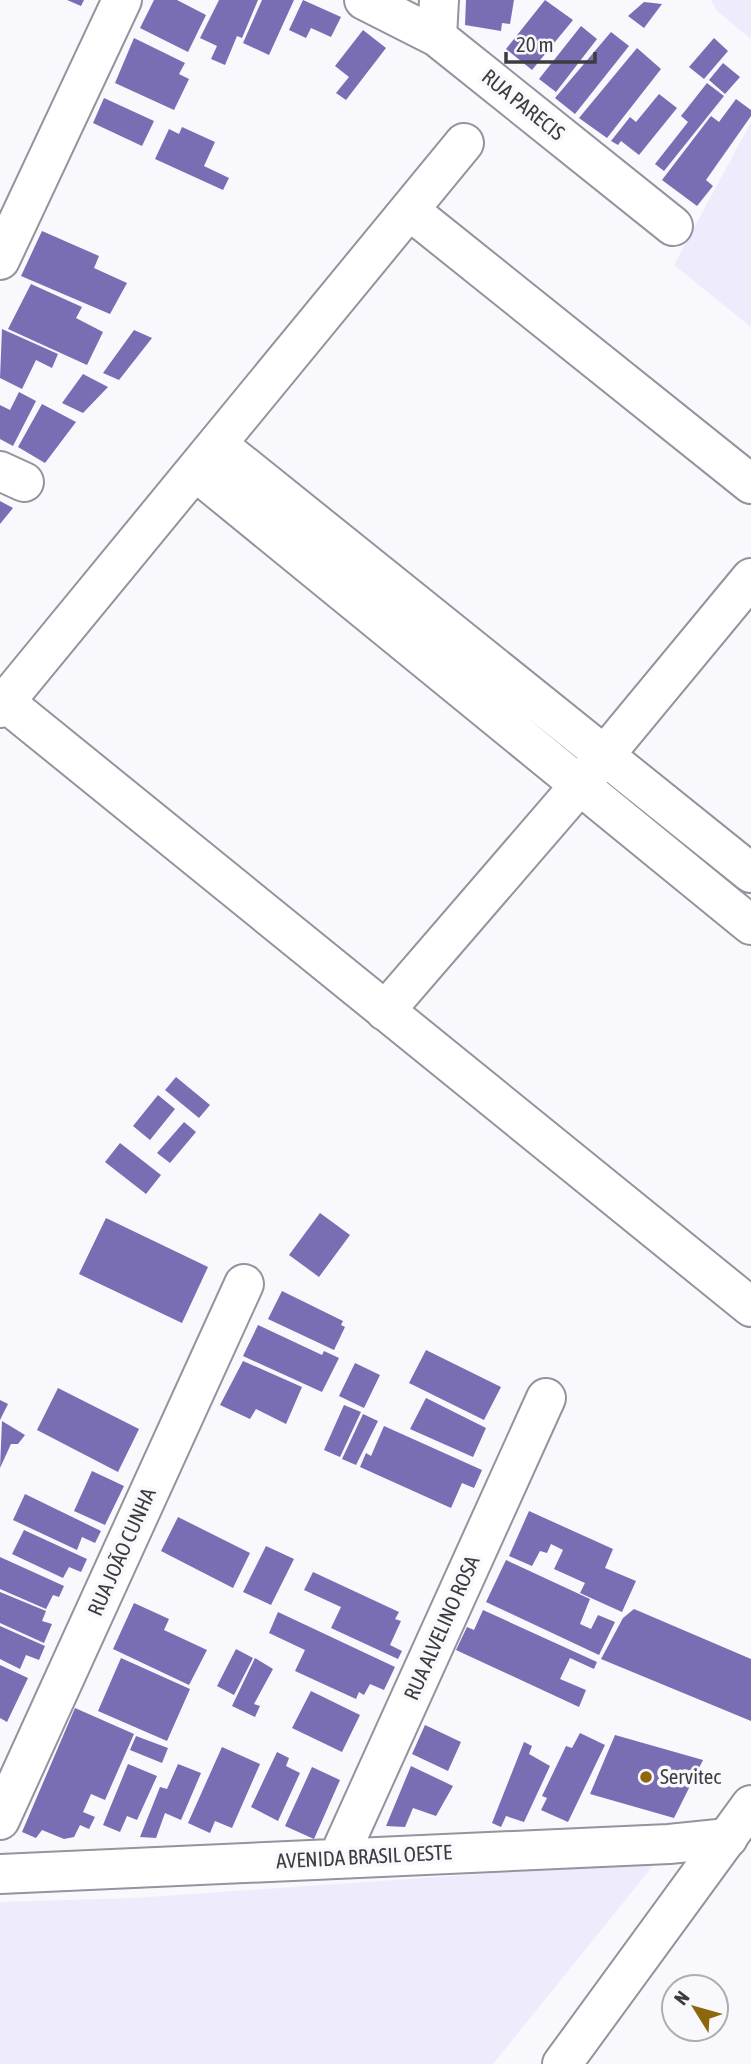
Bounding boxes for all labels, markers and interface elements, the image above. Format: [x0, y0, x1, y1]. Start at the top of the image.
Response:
scale bar [506, 21, 595, 65]
text: 20 m [516, 32, 554, 56]
street label: RUA PARECIS [478, 64, 570, 145]
street label: RUA JOÃO CUNHA [82, 1483, 160, 1619]
street label: RUA ALVELINO ROSA [399, 1551, 484, 1703]
place label: Servitec [660, 1764, 721, 1788]
marker: Servitec [638, 1769, 654, 1785]
street label: AVENIDA BRASIL OESTE [275, 1839, 452, 1873]
north arrow [660, 1973, 730, 2043]
text: N [669, 1987, 694, 2009]

